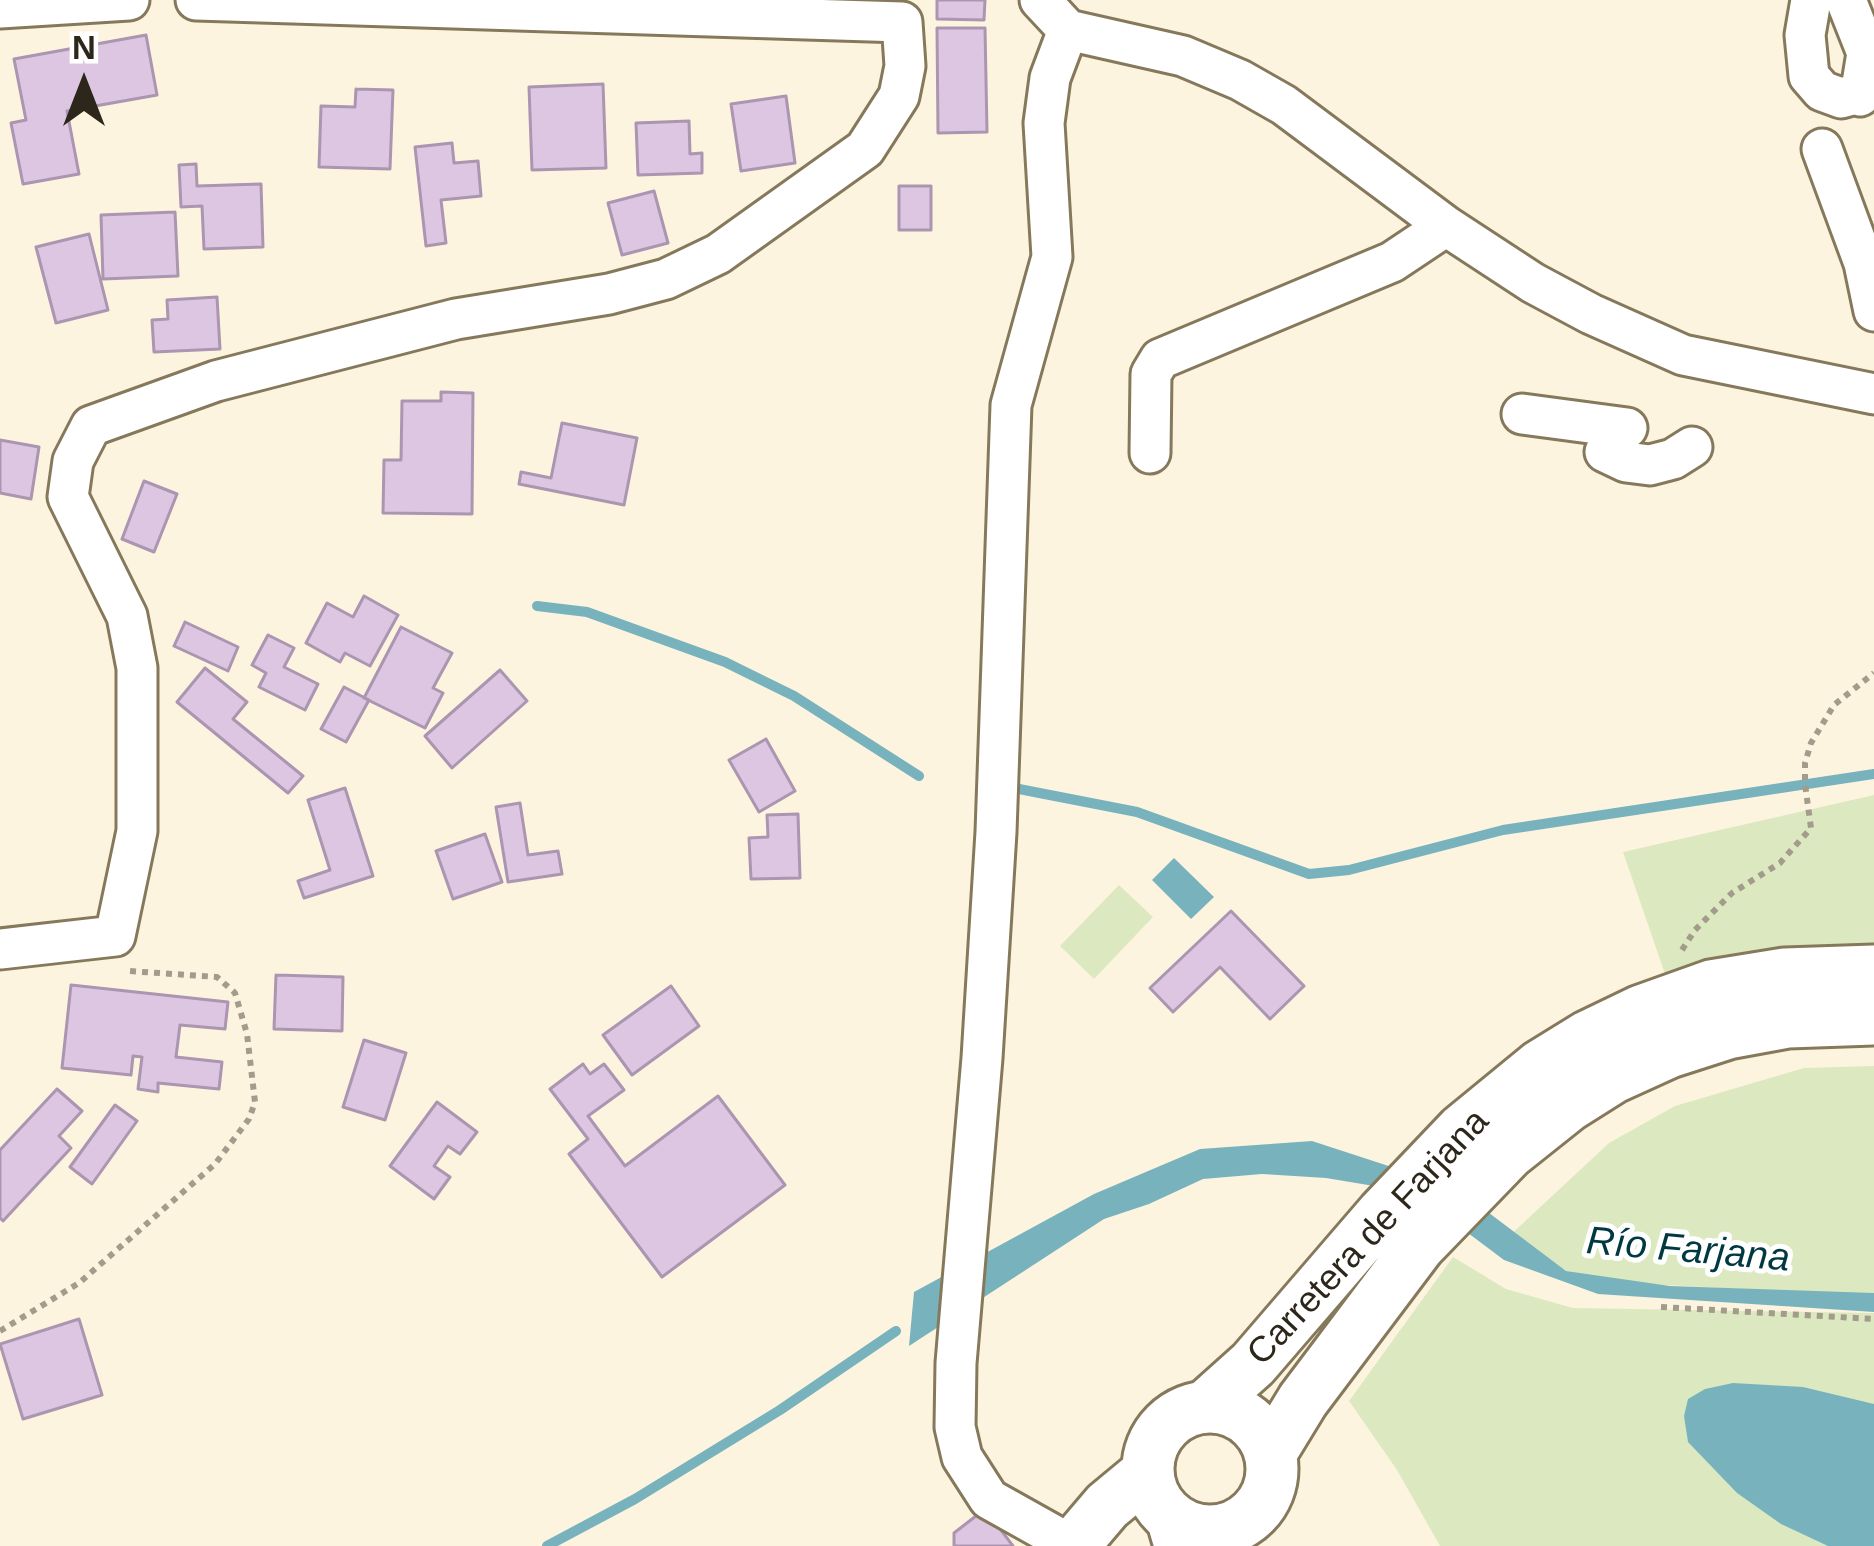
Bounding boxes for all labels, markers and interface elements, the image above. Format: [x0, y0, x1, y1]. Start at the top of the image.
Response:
north arrow [24, 24, 144, 144]
text: N [72, 29, 96, 66]
street label: Carretera de Farjana [1239, 1101, 1499, 1375]
water label: Río Farjana [1584, 1219, 1792, 1283]

